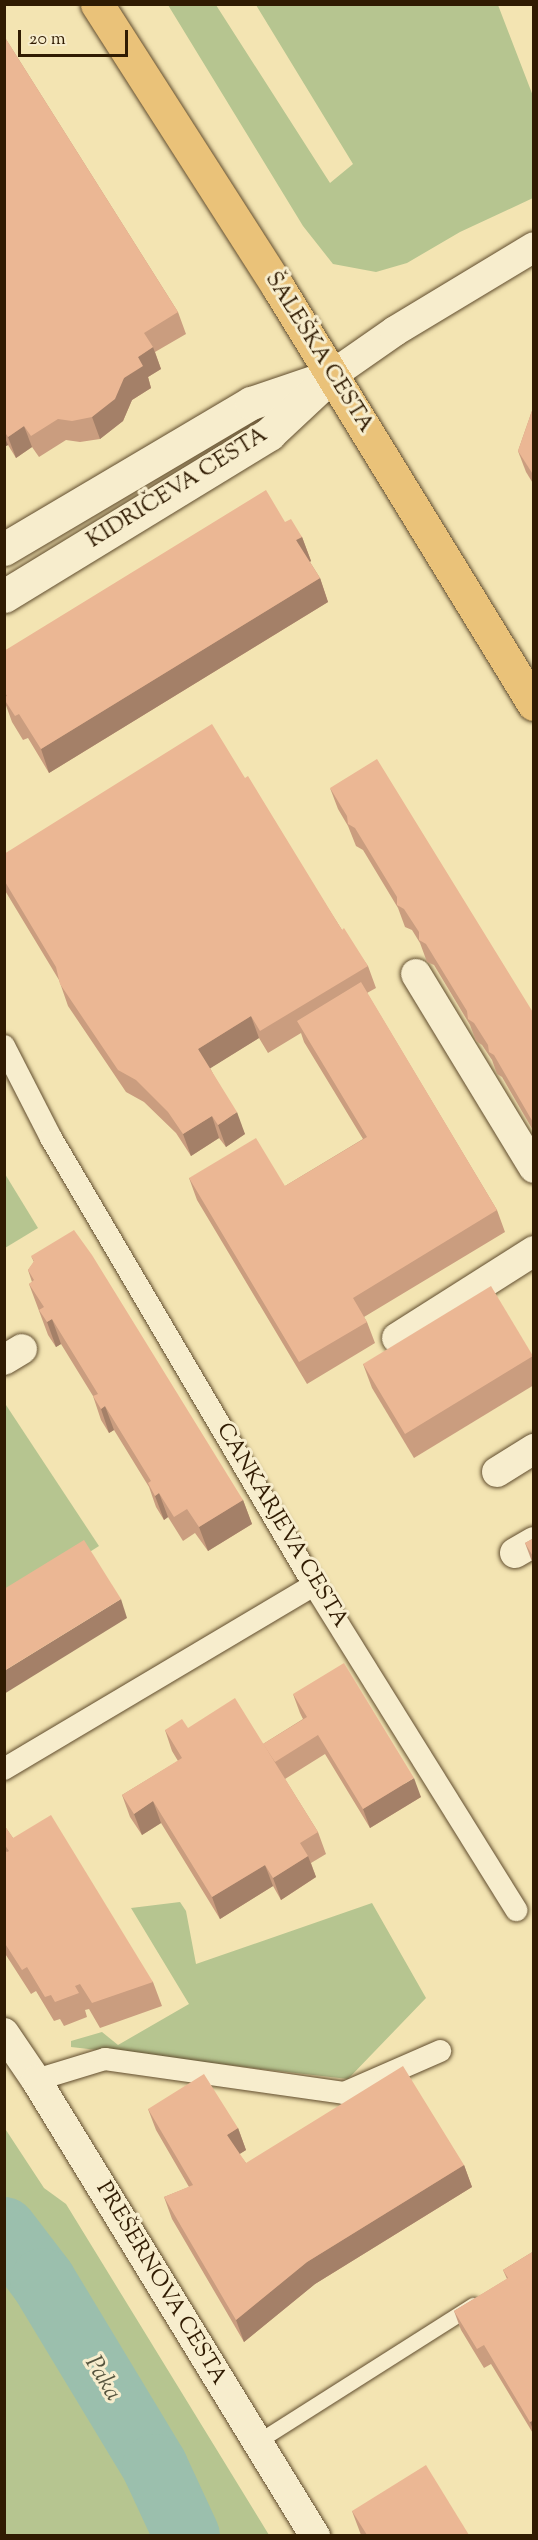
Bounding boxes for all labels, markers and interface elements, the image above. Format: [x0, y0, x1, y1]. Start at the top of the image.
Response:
scale bar [21, 18, 130, 56]
text: 20 m [29, 27, 66, 53]
street label: ŠALEŠKA CESTA [258, 268, 378, 438]
street label: KIDRIČEVA CESTA [83, 423, 273, 555]
street label: CANKARJEVA CESTA [209, 1419, 353, 1633]
street label: PREŠERNOVA CESTA [89, 2178, 231, 2390]
water label: Paka [77, 2351, 127, 2407]

